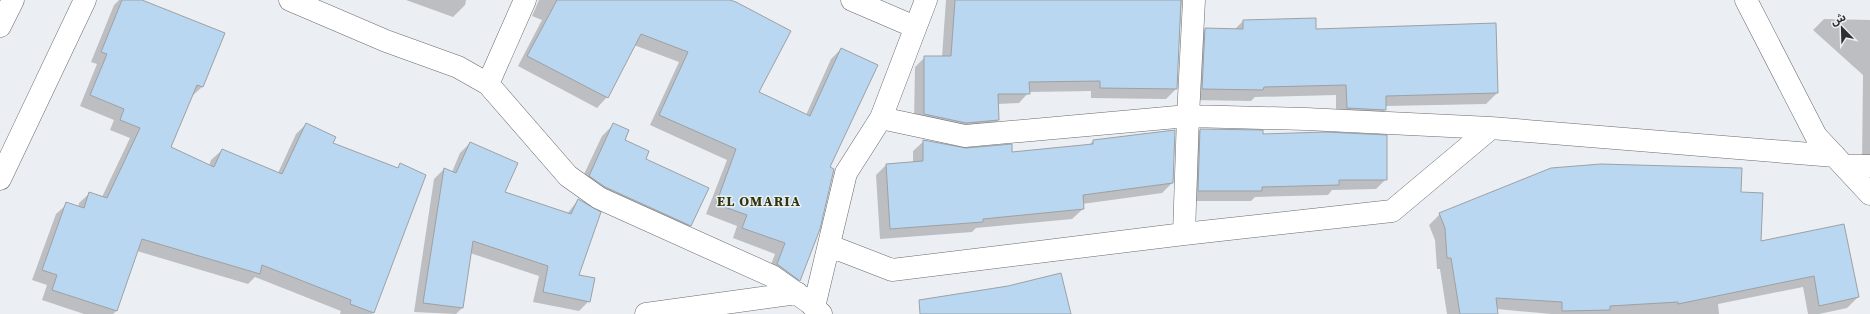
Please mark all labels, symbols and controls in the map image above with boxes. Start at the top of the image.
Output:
north arrow [1822,8,1862,48]
text: ش [1828,9,1848,29]
district label: EL OMARIA [717,191,801,211]

